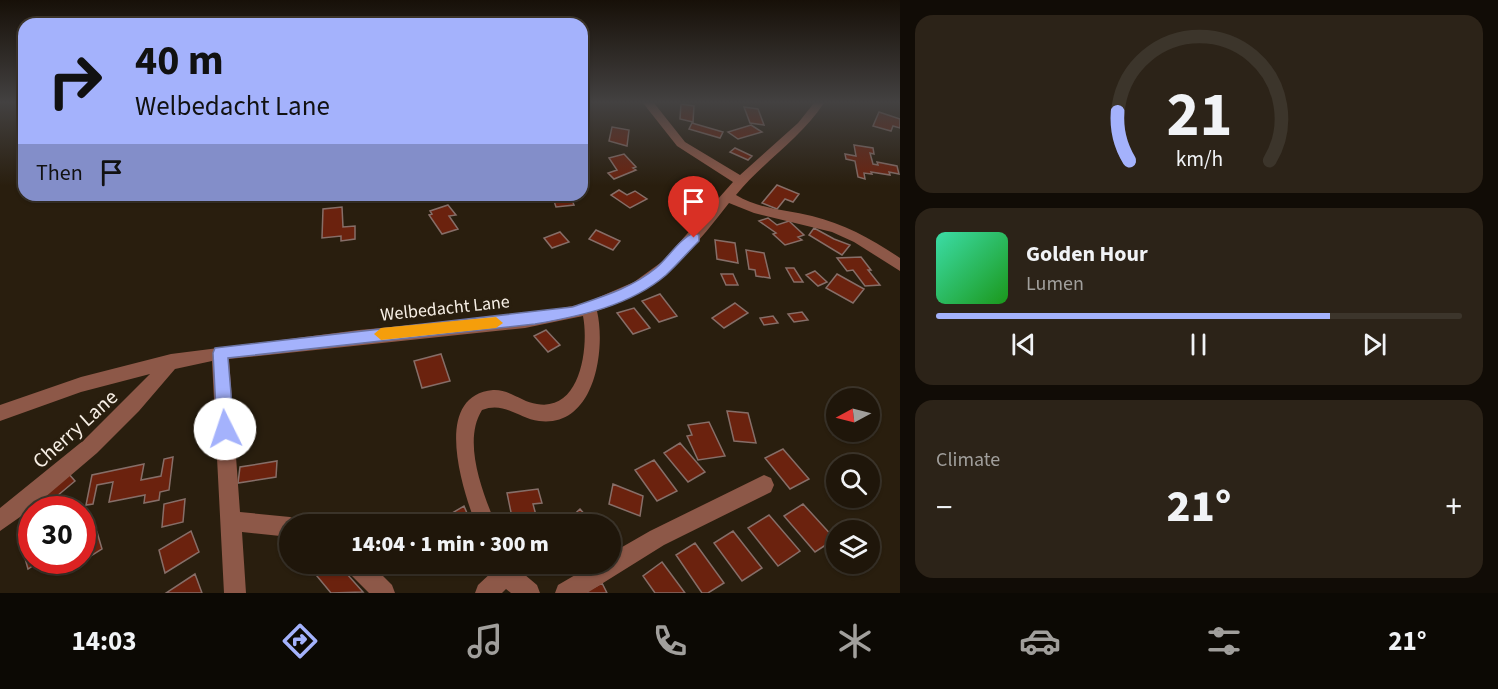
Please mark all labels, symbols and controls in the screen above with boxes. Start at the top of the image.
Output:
text: 40 m [135,31,224,91]
icon: right [36,42,114,120]
text: 21 [1166,71,1232,160]
text: Welbedacht Lane [135,87,330,126]
text: km/h [1175,144,1223,175]
icon: arrive [95,156,128,189]
text: Then [36,157,83,189]
pin [668,176,719,238]
icon: arrive [677,185,710,218]
text: Golden Hour [1026,238,1148,270]
text: Lumen [1026,270,1084,298]
street label: Welbedacht Lane [379,289,511,328]
icon: previous [1007,328,1040,361]
icon: pause [1182,328,1215,361]
icon: next [1358,328,1391,361]
street label: Cherry Lane [26,383,124,475]
north arrow [826,388,880,442]
map controls [826,388,880,574]
position arrow [193,397,257,461]
text: Climate [936,446,1000,474]
button: search [826,454,880,508]
text: 21° [1167,475,1231,539]
text: − [936,484,952,531]
text: + [1446,484,1462,531]
speed limit sign: 30 [18,496,96,574]
button: layers [826,520,880,574]
text: 14:04 · 1 min · 300 m [351,528,549,560]
icon: directions [279,620,321,662]
icon: music [464,620,506,662]
icon: phone [649,620,691,662]
icon: climate [834,620,876,662]
icon: car [1019,620,1061,662]
icon: filters [1203,620,1245,662]
text: 14:03 [71,622,137,661]
text: 21° [1388,622,1427,661]

